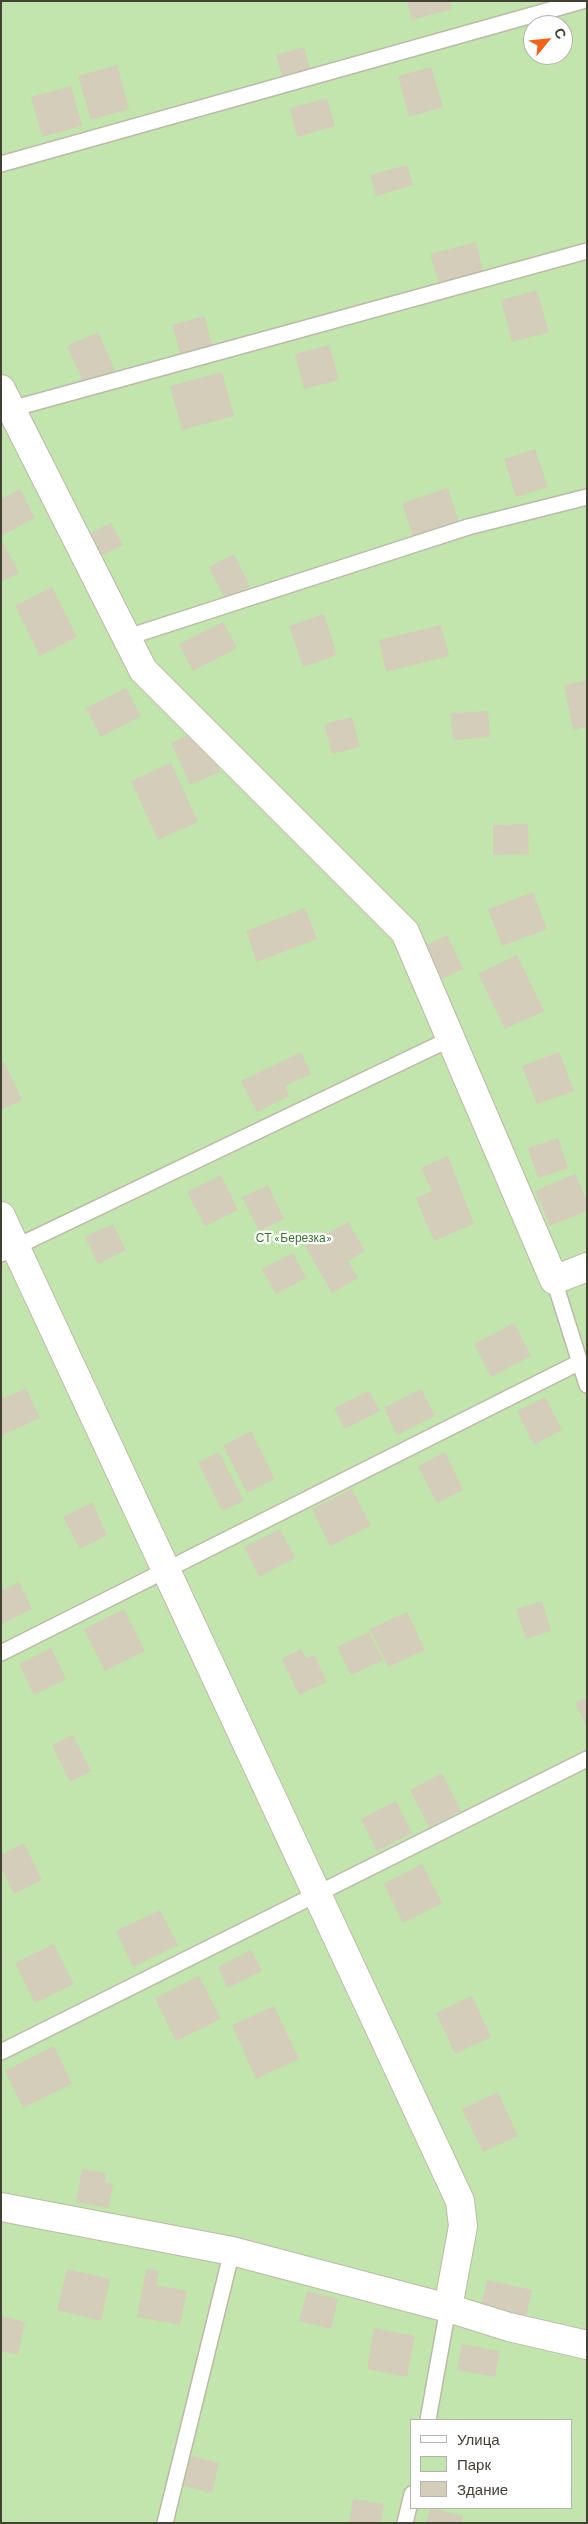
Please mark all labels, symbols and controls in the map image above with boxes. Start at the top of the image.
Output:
north arrow [523,15,573,65]
text: С [551,25,571,42]
park label: СТ «Березка» [256,1231,332,1245]
legend [410,2419,573,2509]
text: Улица [457,2430,500,2448]
text: Парк [457,2455,491,2473]
text: Здание [457,2480,508,2498]

